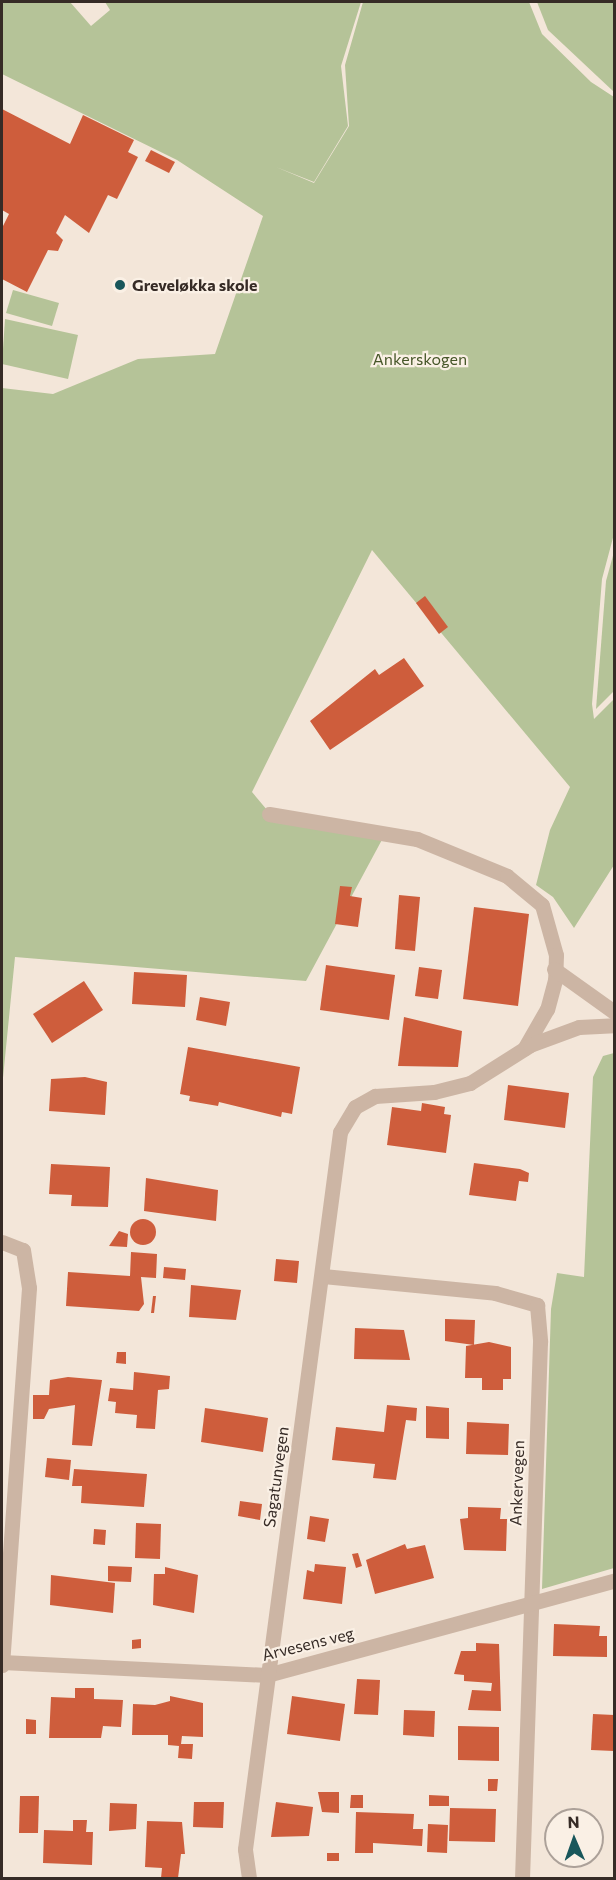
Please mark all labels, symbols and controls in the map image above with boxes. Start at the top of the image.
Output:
place label: Greveløkka skole [132,275,257,295]
marker: Greveløkka skole [113,278,127,292]
park label: Ankerskogen [373,349,467,369]
street label: Sagatunvegen [259,1425,293,1529]
street label: Ankervegen [506,1440,528,1526]
street label: Arvesens veg [260,1623,356,1665]
north arrow [544,1808,604,1868]
text: N [567,1812,580,1831]

